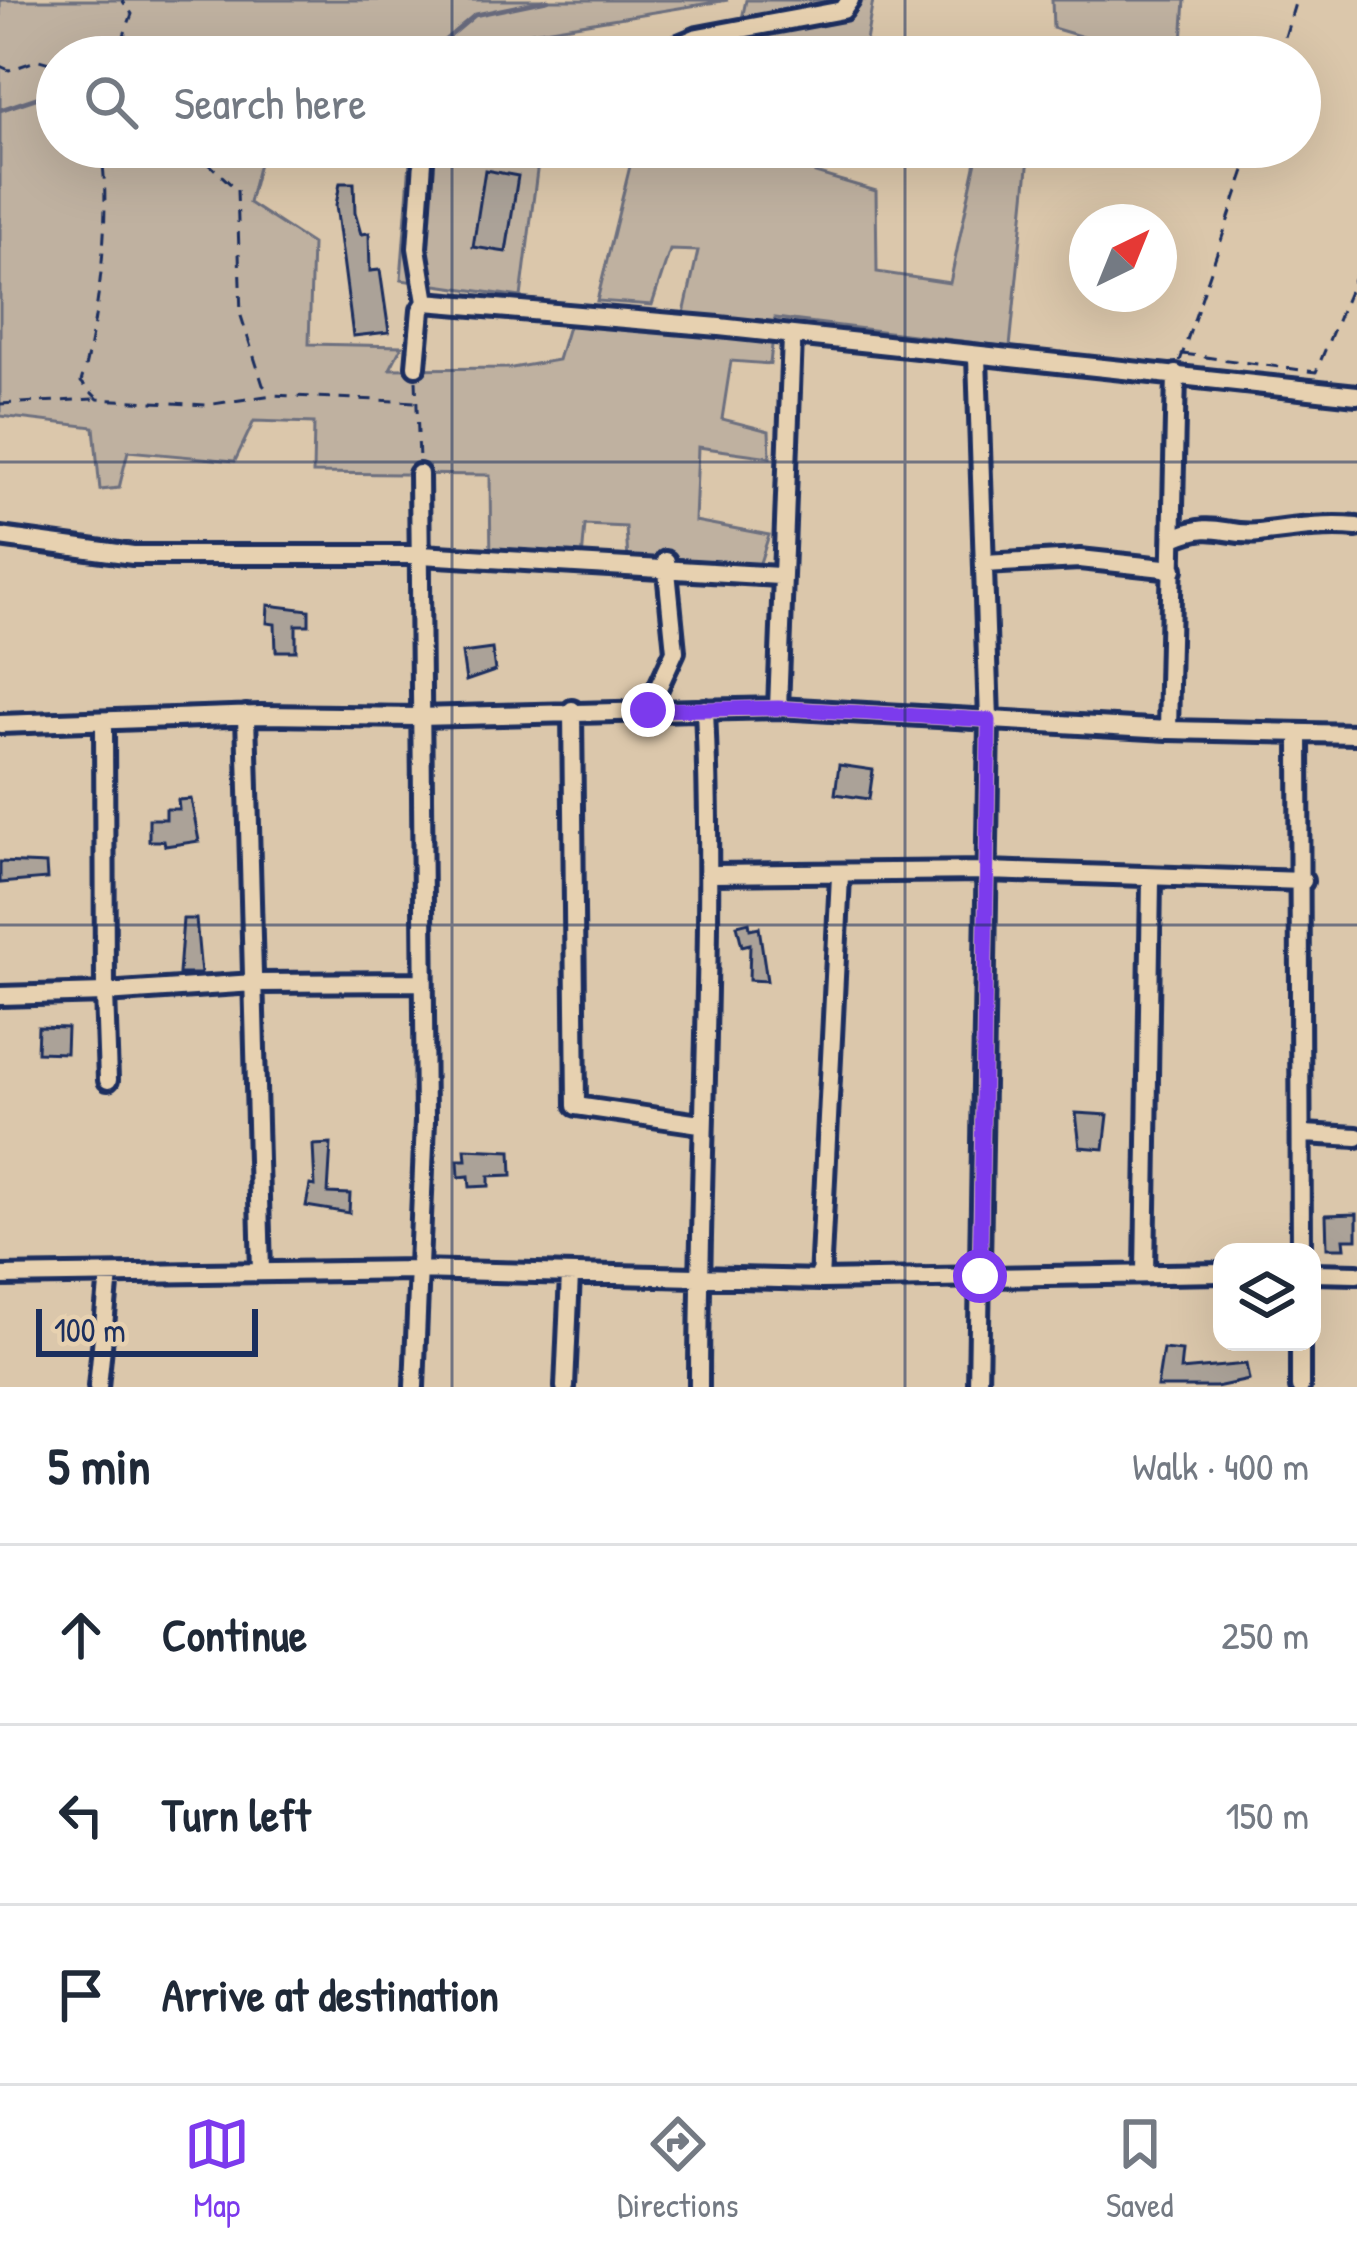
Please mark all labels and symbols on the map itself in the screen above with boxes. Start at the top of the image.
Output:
north arrow [1069,204,1177,312]
route end [621,683,675,737]
route start [953,1249,1007,1303]
scale bar [36,1303,258,1356]

